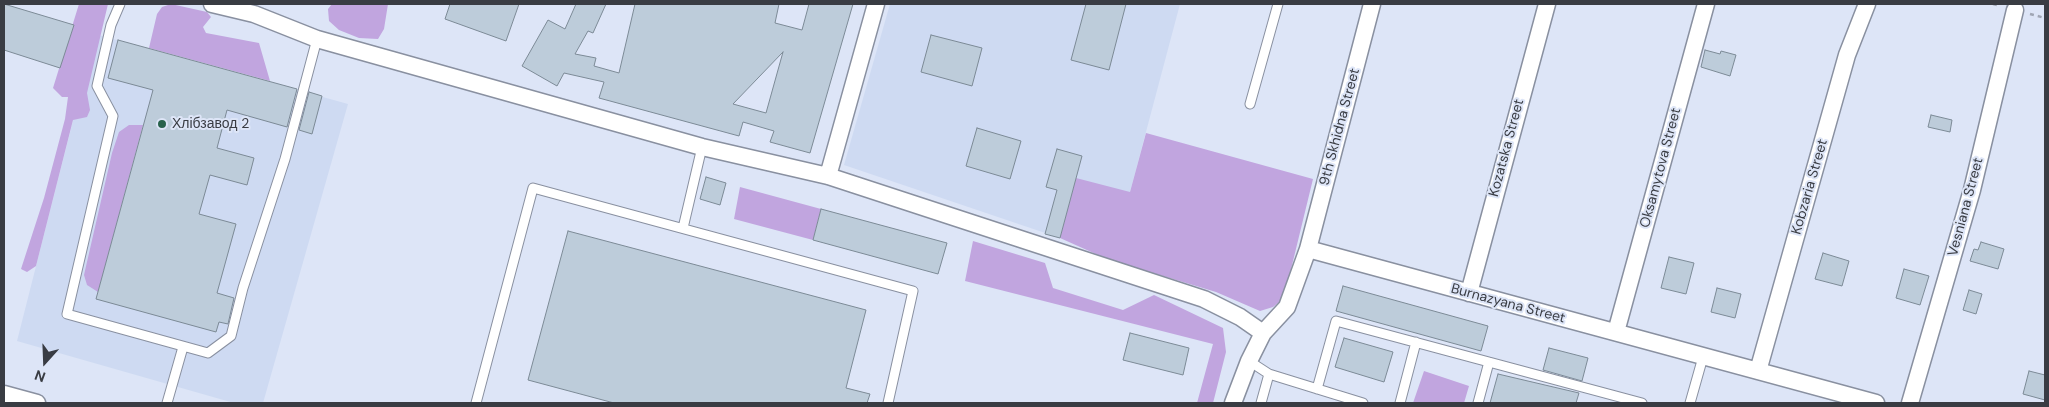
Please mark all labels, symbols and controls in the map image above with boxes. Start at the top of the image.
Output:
street label: 9th Skhidna Street [1316,67,1364,187]
street label: Kozatska Street [1486,97,1528,199]
street label: Oksamytova Street [1637,106,1685,230]
place label: Хлібзавод 2 [172,116,249,132]
marker: Хлібзавод 2 [156,118,168,130]
street label: Kobzaria Street [1788,137,1832,237]
street label: Vesniana Street [1945,156,1987,258]
street label: Burnazyana Street [1449,281,1567,327]
north arrow [20,337,70,387]
text: N [32,366,48,386]

